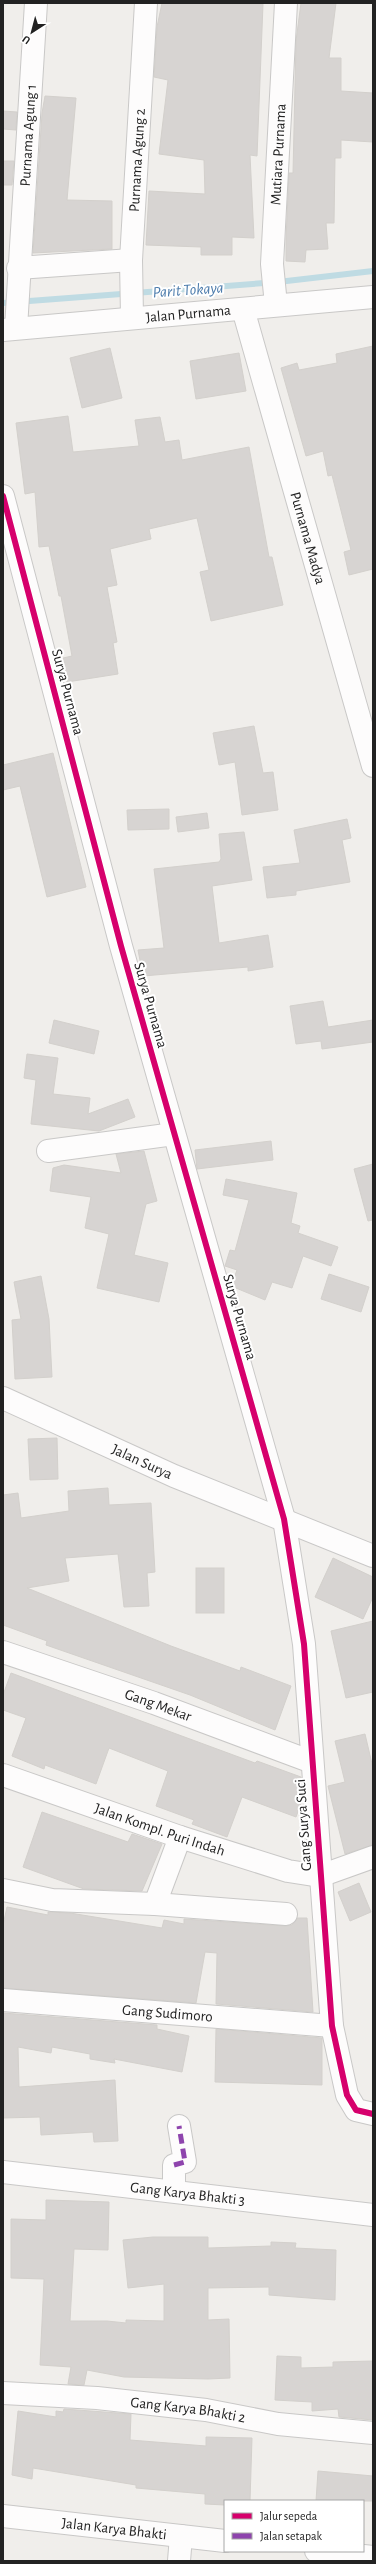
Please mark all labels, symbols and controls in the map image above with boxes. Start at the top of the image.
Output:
north arrow [12,12,52,52]
text: U [20,33,32,46]
street label: Purnama Agung 1 [18,84,39,187]
street label: Mutiara Purnama [268,103,289,206]
street label: Purnama Agung 2 [127,108,148,212]
water label: Parit Tokaya [152,280,224,300]
street label: Jalan Purnama [145,303,232,325]
street label: Purnama Madya [287,490,328,586]
street label: Surya Purnama [49,647,86,737]
street label: Surya Purnama [131,961,170,1050]
street label: Surya Purnama [220,1273,259,1362]
street label: Jalan Surya [109,1442,175,1482]
street label: Gang Mekar [123,1687,194,1724]
street label: Gang Surya Suci [293,1778,314,1872]
street label: Jalan Kompl. Puri Indah [93,1801,227,1859]
street label: Gang Sudimoro [122,2002,213,2025]
street label: Gang Karya Bhakti 3 [130,2180,246,2208]
street label: Gang Karya Bhakti 2 [130,2395,247,2426]
legend [224,2500,364,2552]
text: Jalur sepeda [260,2510,318,2522]
street label: Jalan Karya Bhakti [61,2516,168,2542]
text: Jalan setapak [260,2530,323,2542]

